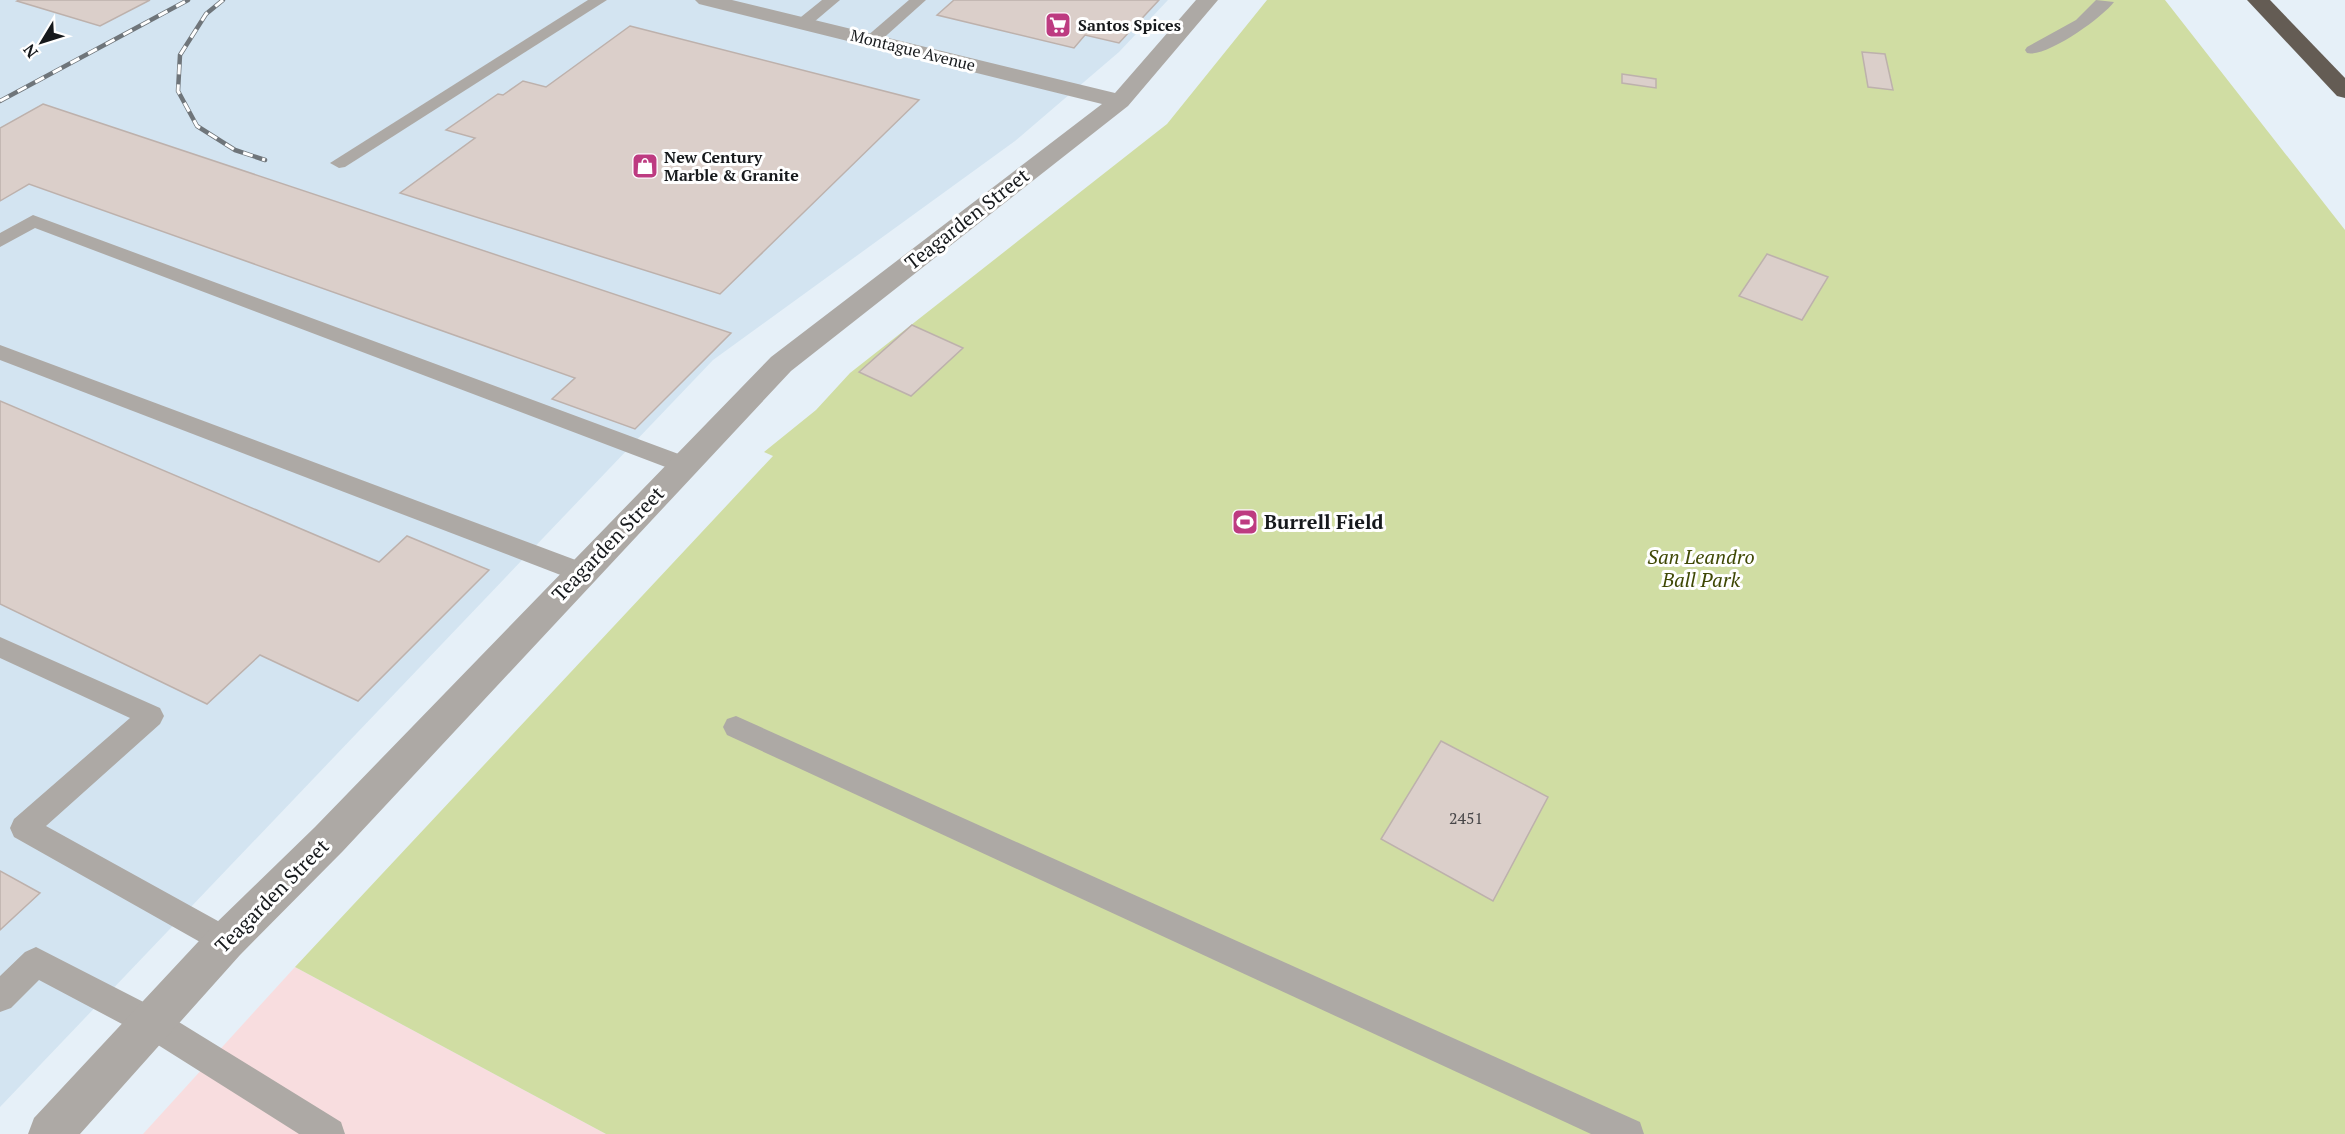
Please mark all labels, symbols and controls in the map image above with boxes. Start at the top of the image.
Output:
supermarket icon: Santos Spices [1043,10,1073,40]
north arrow [12,12,72,72]
place label: Santos Spices [1078,14,1181,36]
street label: Montague Avenue [848,24,978,76]
text: N [18,40,43,63]
place label: New Century Marble & Granite [664,146,799,186]
shop icon: New Century Marble & Granite [630,151,660,181]
street label: Teagarden Street [899,161,1035,276]
street label: Teagarden Street [546,480,670,607]
sports icon: Burrell Field [1230,507,1260,537]
place label: Burrell Field [1264,508,1384,535]
park label: San Leandro Ball Park [1647,543,1755,593]
house number: 2451 [1449,807,1483,829]
street label: Teagarden Street [209,832,335,959]

